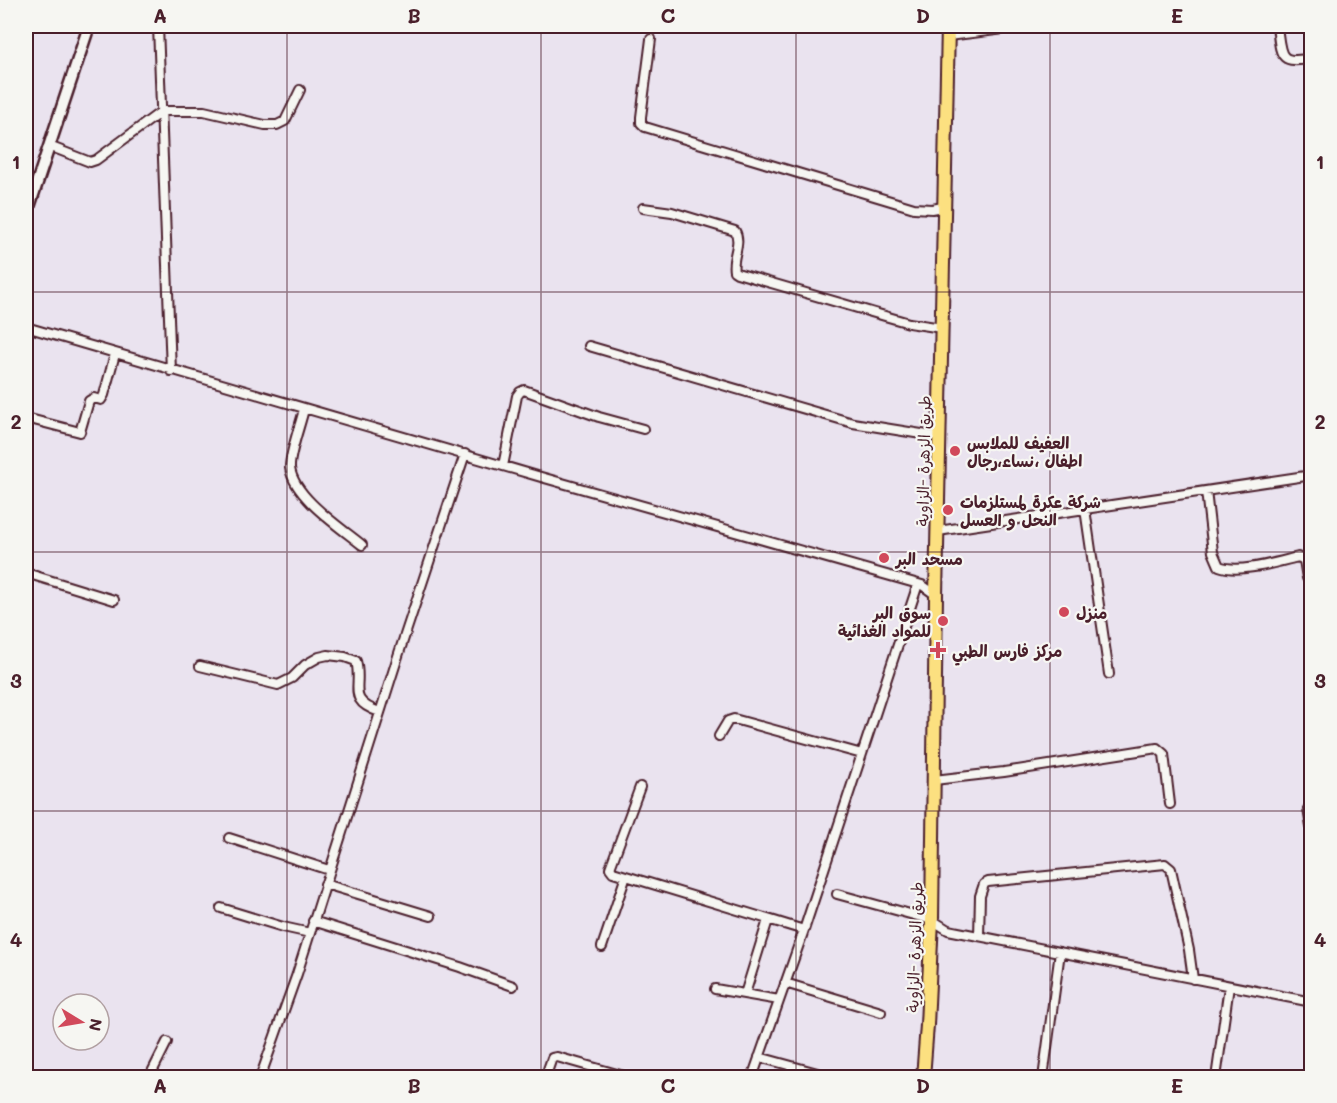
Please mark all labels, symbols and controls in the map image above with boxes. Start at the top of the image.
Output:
text: A [153,2,167,28]
text: B [407,2,421,28]
text: C [661,2,676,28]
text: D [916,2,930,28]
text: E [1171,2,1183,28]
text: 1 [12,148,20,174]
text: 1 [1316,148,1324,174]
street label: طريق الزهرة -الزاوية [911,395,935,527]
text: 2 [10,408,22,434]
text: 2 [1314,408,1326,434]
place label: العفيف للملابس اطفال ،نساء،رجال [967,432,1082,471]
marker: العفيف للملابس اطفال ،نساء،رجال [948,444,962,458]
place label: شركة عكرة لمستلزمات النحل و العسل [960,491,1101,531]
marker: شركة عكرة لمستلزمات النحل و العسل [941,503,955,517]
place label: مسحد البر [894,548,963,569]
marker: مسحد البر [877,551,891,565]
place label: سوق البر للمواد الغذائية [838,602,931,642]
place label: منزل [1076,602,1107,623]
marker: منزل [1057,605,1071,619]
marker: سوق البر للمواد الغذائية [936,614,950,628]
place label: مركز فارس الطبي [952,640,1062,666]
marker: مركز فارس الطبي [929,641,947,659]
text: 3 [10,667,22,693]
text: 3 [1314,667,1326,693]
street label: طريق الزهرة -الزاوية [901,881,927,1013]
text: 4 [10,926,23,952]
text: 4 [1314,926,1327,952]
north arrow [51,992,111,1052]
text: N [85,1017,108,1033]
text: A [153,1072,167,1098]
text: B [407,1072,421,1098]
text: C [661,1072,676,1098]
text: D [916,1072,930,1098]
text: E [1171,1072,1183,1098]

